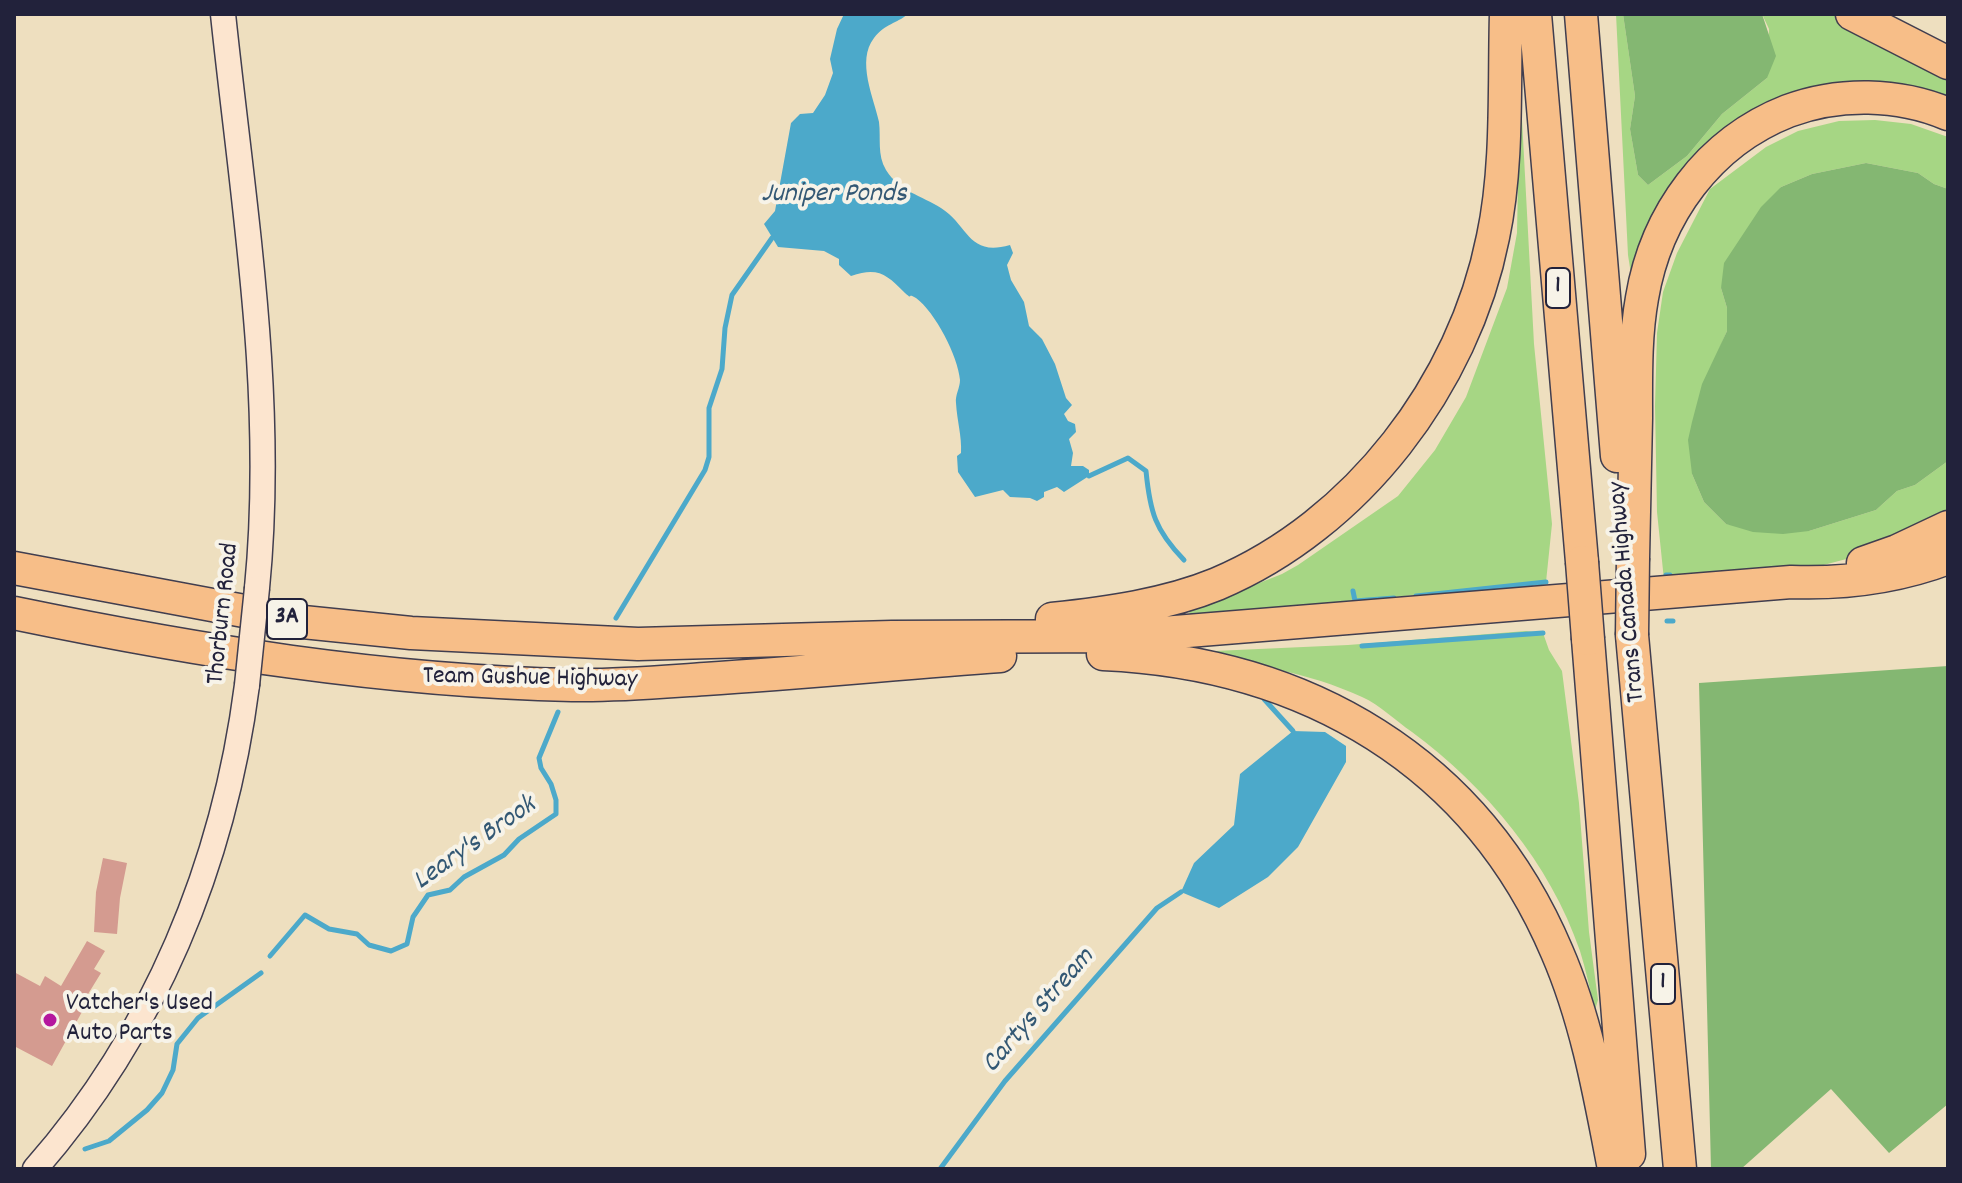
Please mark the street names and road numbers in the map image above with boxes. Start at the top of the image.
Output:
road number: 1 [1546,268,1570,308]
street label: Trans Canada Highway [1604,480,1654,704]
street label: Thorburn Road [202,542,248,686]
road number: 3A [267,599,307,639]
street label: Team Gushue Highway [423,663,637,697]
road number: 1 [1651,964,1675,1004]

